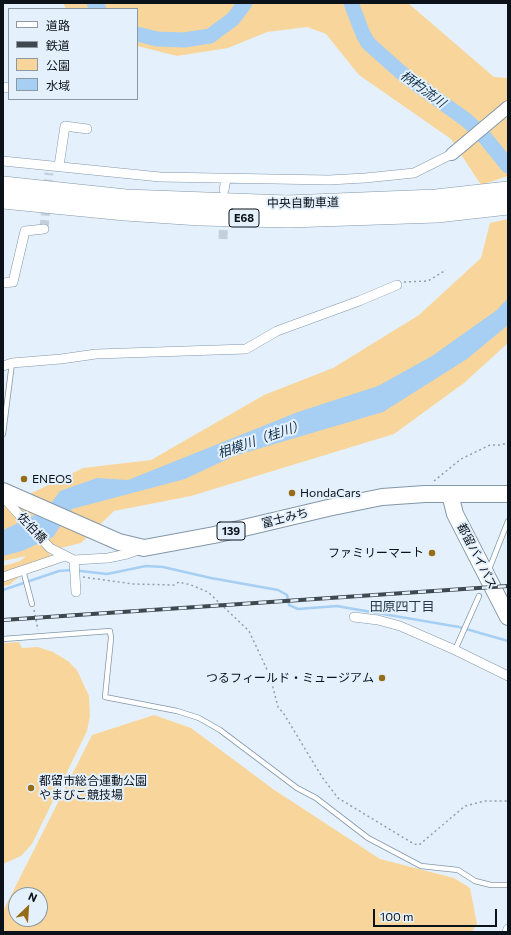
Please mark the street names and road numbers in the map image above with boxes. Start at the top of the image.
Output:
street label: 中央自動車道 [267,195,339,211]
road number: E68 [229,209,259,227]
street label: 富士みち [260,505,310,531]
street label: 佐伯橋 [14,510,50,546]
street label: 都留バイパス [454,521,500,591]
road number: 139 [217,522,245,540]

